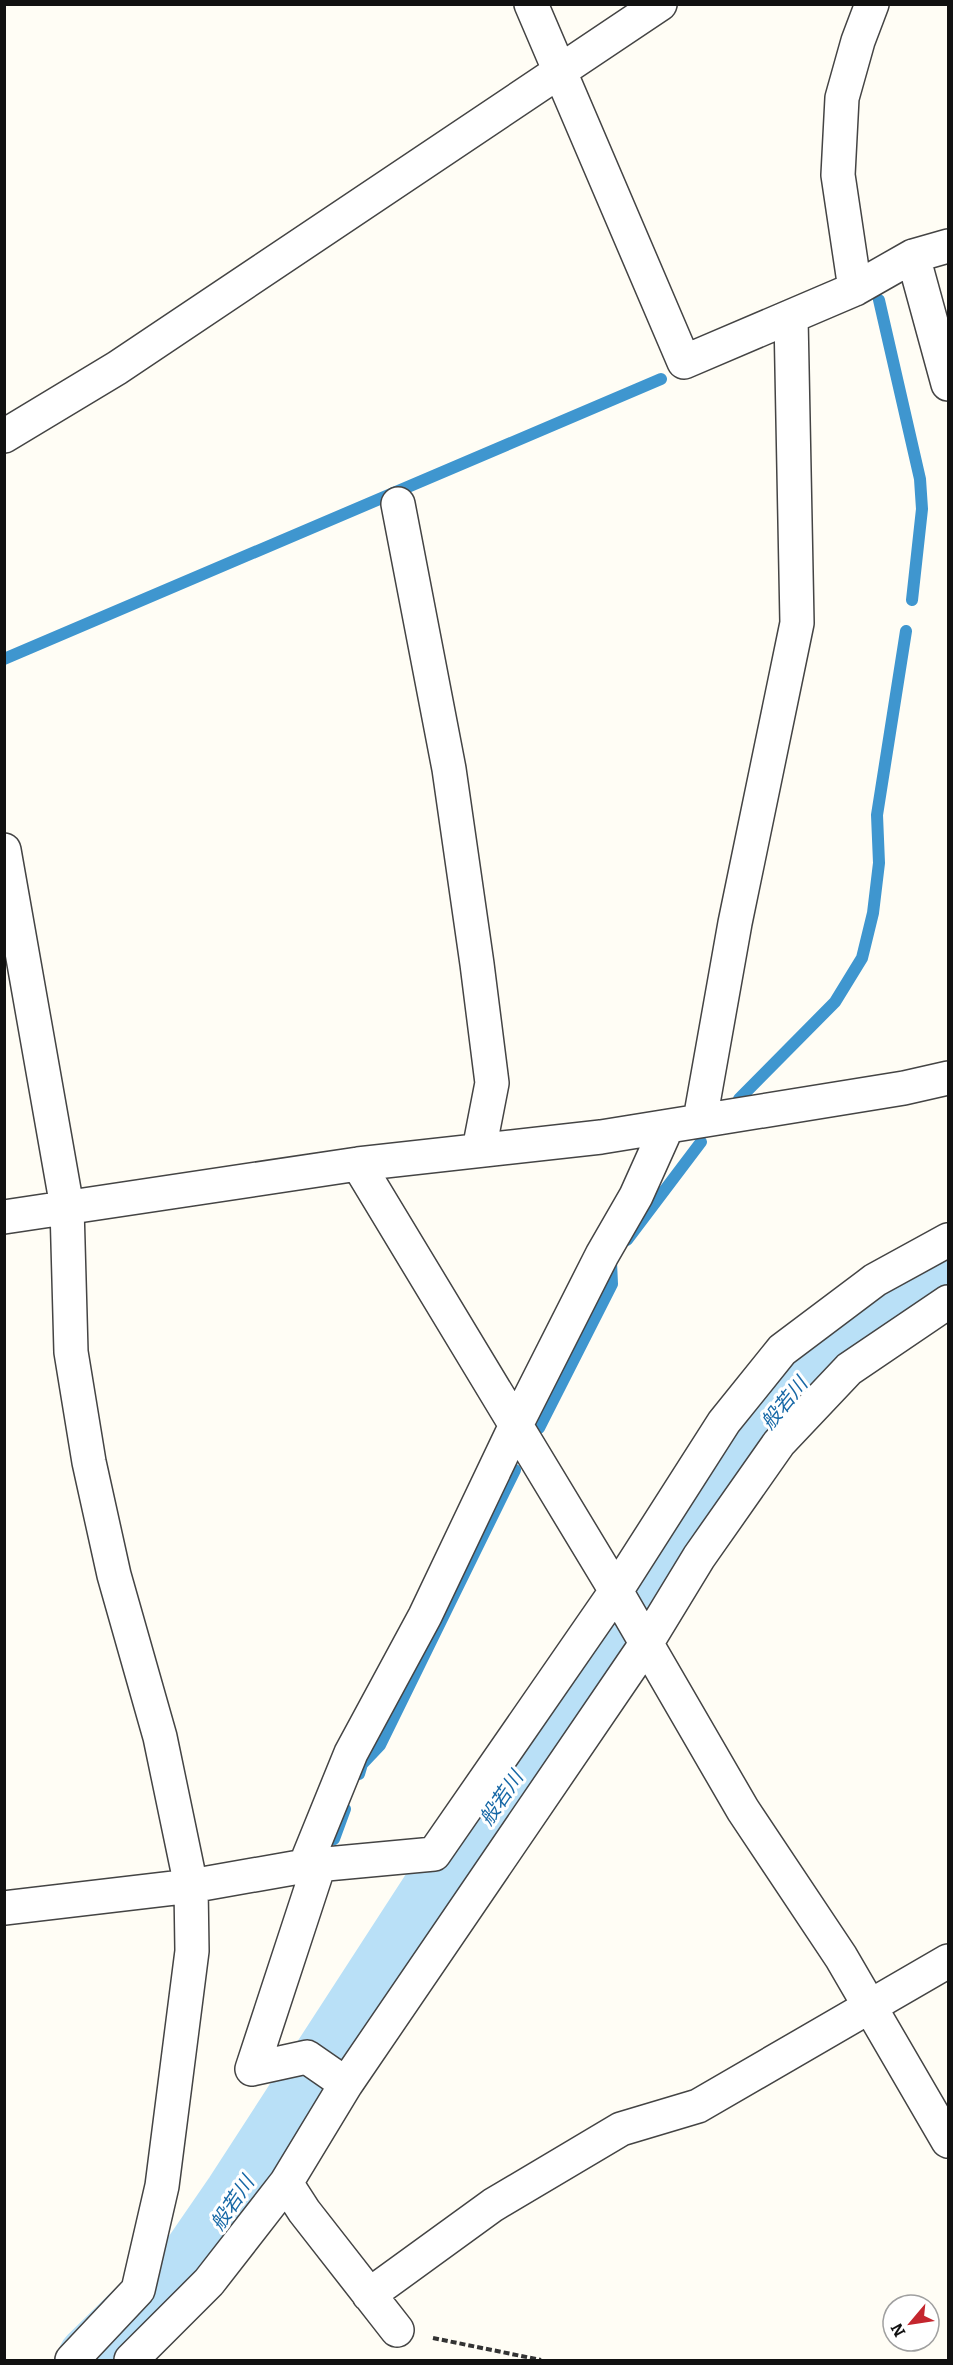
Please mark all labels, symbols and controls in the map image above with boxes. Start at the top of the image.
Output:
water label: 般若川 [756,1371,813,1434]
water label: 般若川 [474,1765,529,1830]
water label: 般若川 [205,2170,260,2235]
north arrow [881,2293,941,2353]
text: N [887,2320,910,2340]

